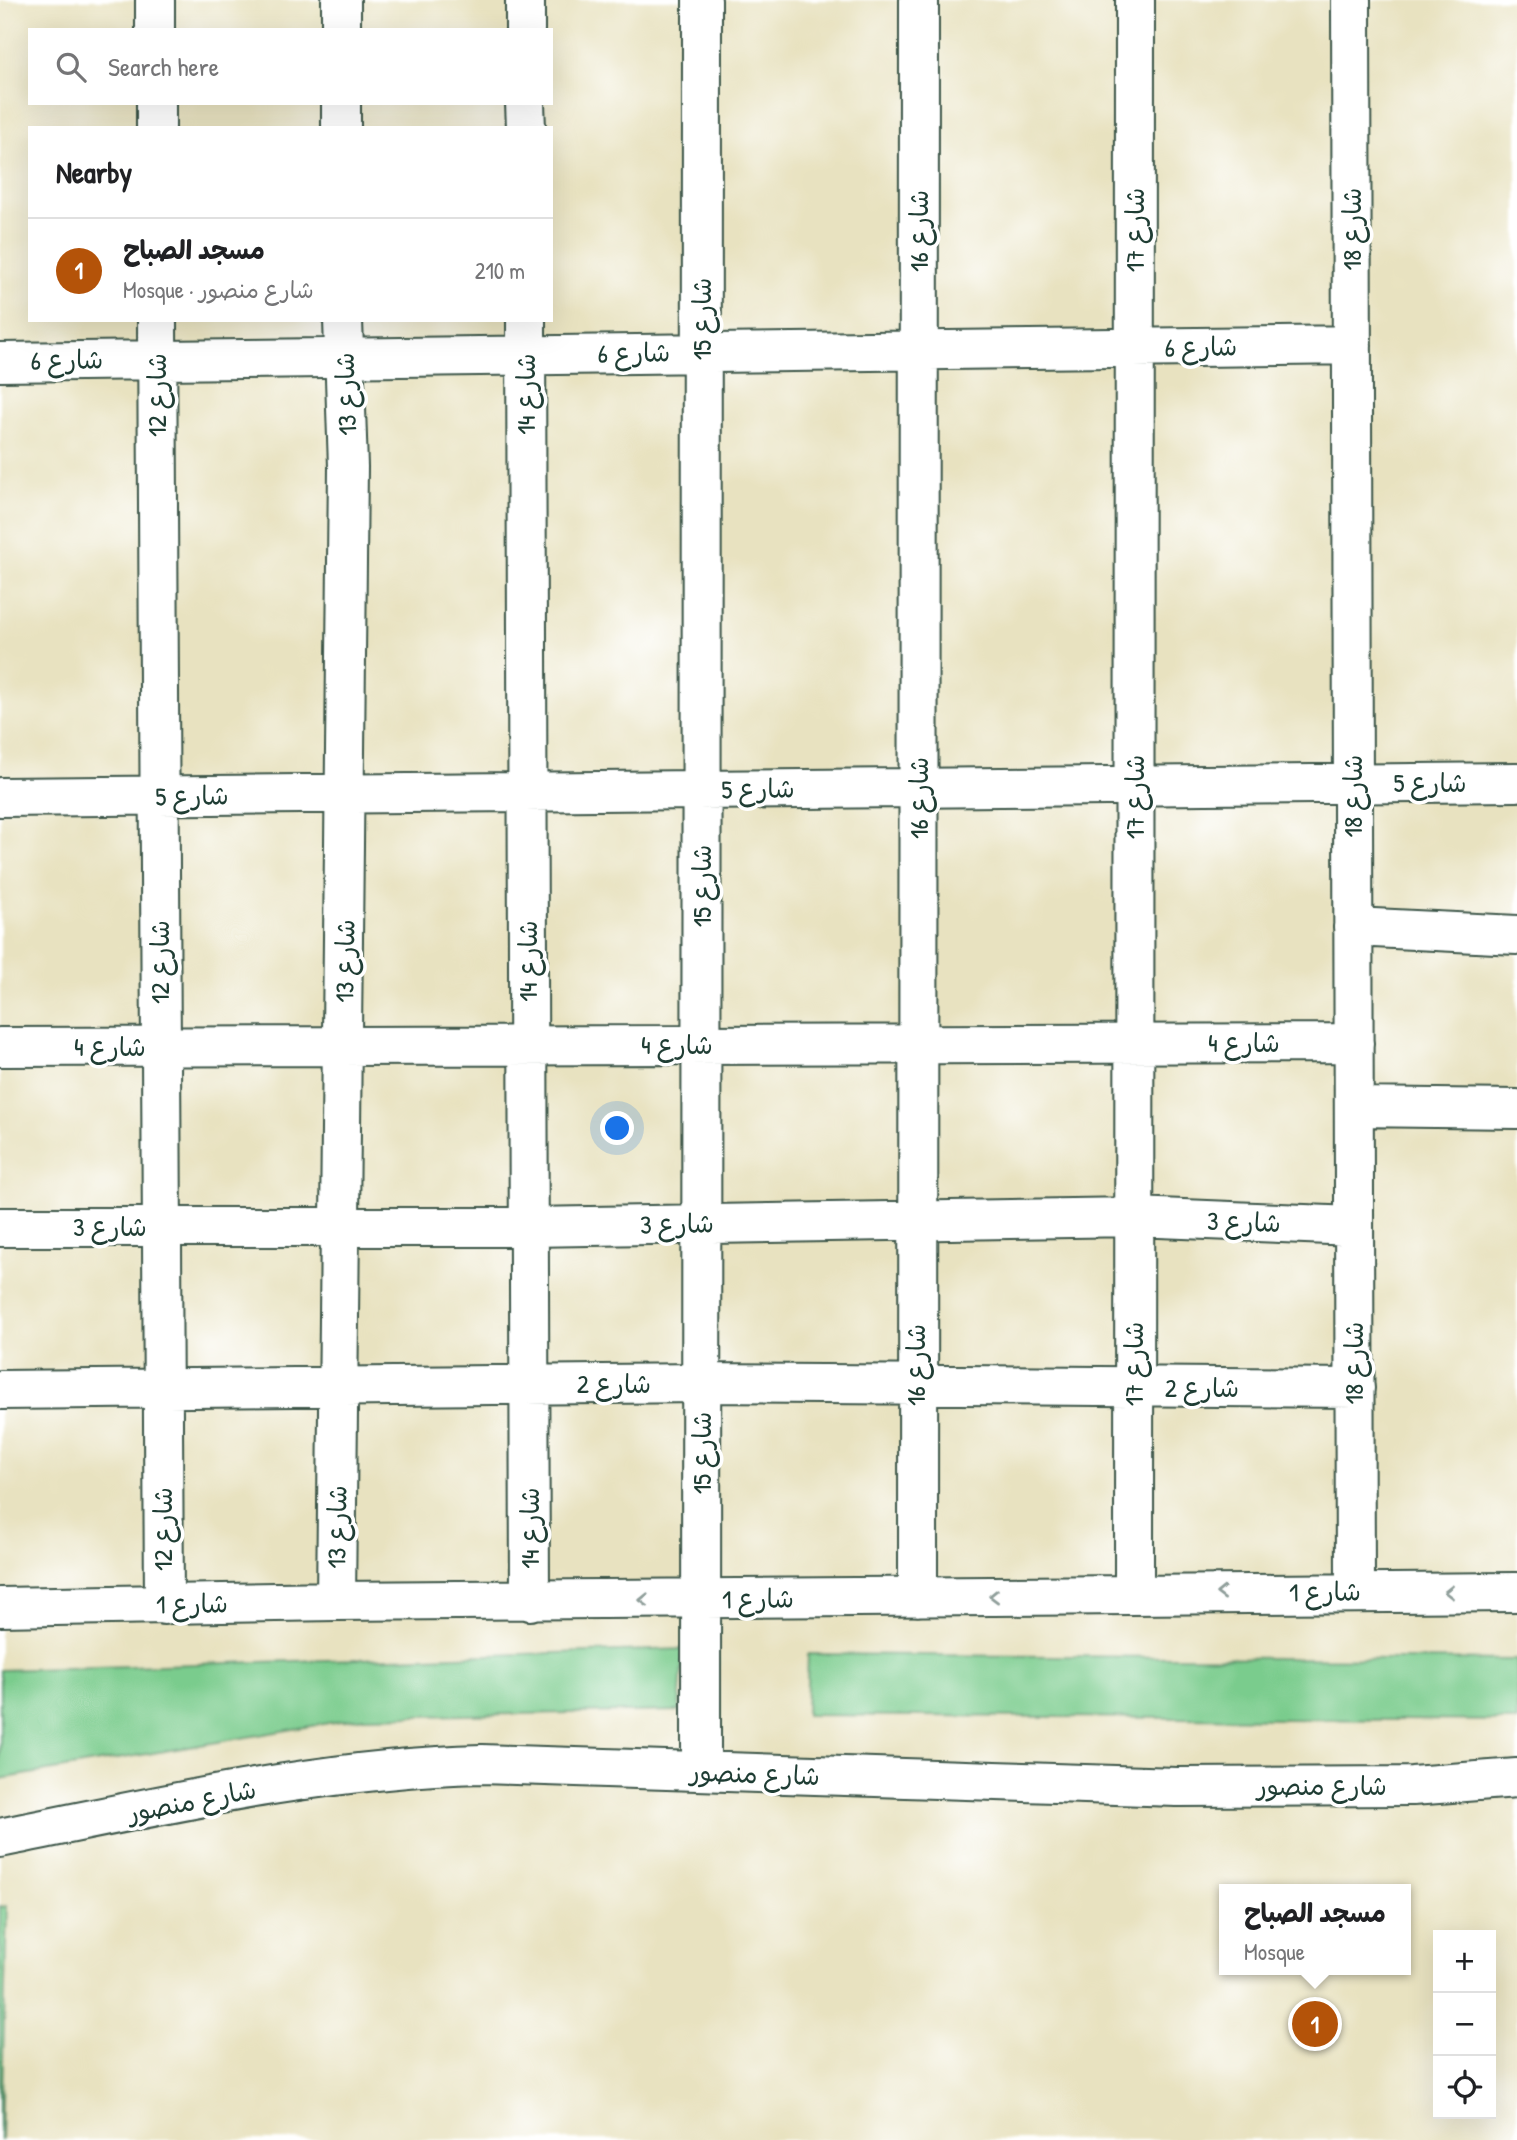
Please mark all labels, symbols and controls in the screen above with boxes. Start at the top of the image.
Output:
search box [28,28,553,105]
icon: search [52,48,90,86]
text: Search here [108,49,219,84]
text: Nearby [56,152,132,192]
street label: شارع 17 [1117,188,1153,272]
street label: شارع 18 [1334,188,1370,270]
street label: شارع 16 [901,190,937,272]
text: مسجد الصباح [123,232,265,267]
text: 1 [75,255,83,286]
text: 210 m [475,255,525,286]
text: Mosque · شارع منصور [123,274,314,305]
street label: شارع 15 [684,278,720,360]
street label: شارع 6 [1164,328,1238,366]
street label: شارع 6 [597,334,671,372]
street label: شارع 6 [30,341,104,379]
street label: شارع 13 [327,352,365,436]
street label: شارع 12 [139,353,175,437]
street label: شارع 14 [508,353,544,435]
street label: شارع 17 [1117,755,1153,839]
street label: شارع 18 [1335,755,1371,837]
street label: شارع 16 [901,757,937,839]
street label: شارع 5 [1393,765,1467,801]
street label: شارع 5 [721,770,795,808]
street label: شارع 5 [155,777,229,815]
street label: شارع 15 [684,845,720,927]
street label: شارع 13 [326,919,364,1003]
street label: شارع 12 [142,920,178,1004]
street label: شارع 14 [510,920,546,1002]
street label: شارع 4 [1208,1025,1280,1061]
street label: شارع 4 [641,1027,713,1063]
street label: شارع 4 [74,1029,146,1065]
your location [600,1111,634,1145]
street label: شارع 3 [1206,1203,1282,1241]
street label: شارع 3 [640,1205,714,1243]
street label: شارع 3 [73,1209,147,1245]
street label: شارع 17 [1116,1322,1152,1406]
street label: شارع 18 [1336,1322,1372,1404]
street label: شارع 16 [898,1324,934,1406]
street label: شارع 2 [577,1366,651,1402]
street label: شارع 2 [1165,1370,1239,1406]
street label: شارع 15 [684,1412,720,1494]
street label: شارع 13 [318,1485,356,1569]
street label: شارع 12 [145,1487,181,1571]
street label: شارع 14 [512,1487,548,1569]
street label: شارع 1 [1289,1573,1361,1611]
street label: شارع 1 [722,1580,794,1618]
one-way arrow [1443,1584,1454,1600]
street label: شارع 1 [156,1585,228,1623]
one-way arrow [1216,1586,1227,1601]
one-way arrow [988,1588,999,1604]
one-way arrow [638,1592,649,1608]
street label: شارع منصور [687,1754,821,1794]
street label: شارع منصور [1255,1768,1387,1804]
street label: شارع منصور [123,1771,259,1831]
popup [1219,1884,1411,1975]
text: مسجد الصباح [1244,1895,1386,1930]
map controls [1433,1930,1496,2119]
button: + [1433,1930,1496,1993]
text: Mosque [1244,1936,1305,1967]
button: − [1433,1993,1496,2056]
pin: 1 [1292,1998,1338,2050]
button: locate [1433,2056,1496,2119]

